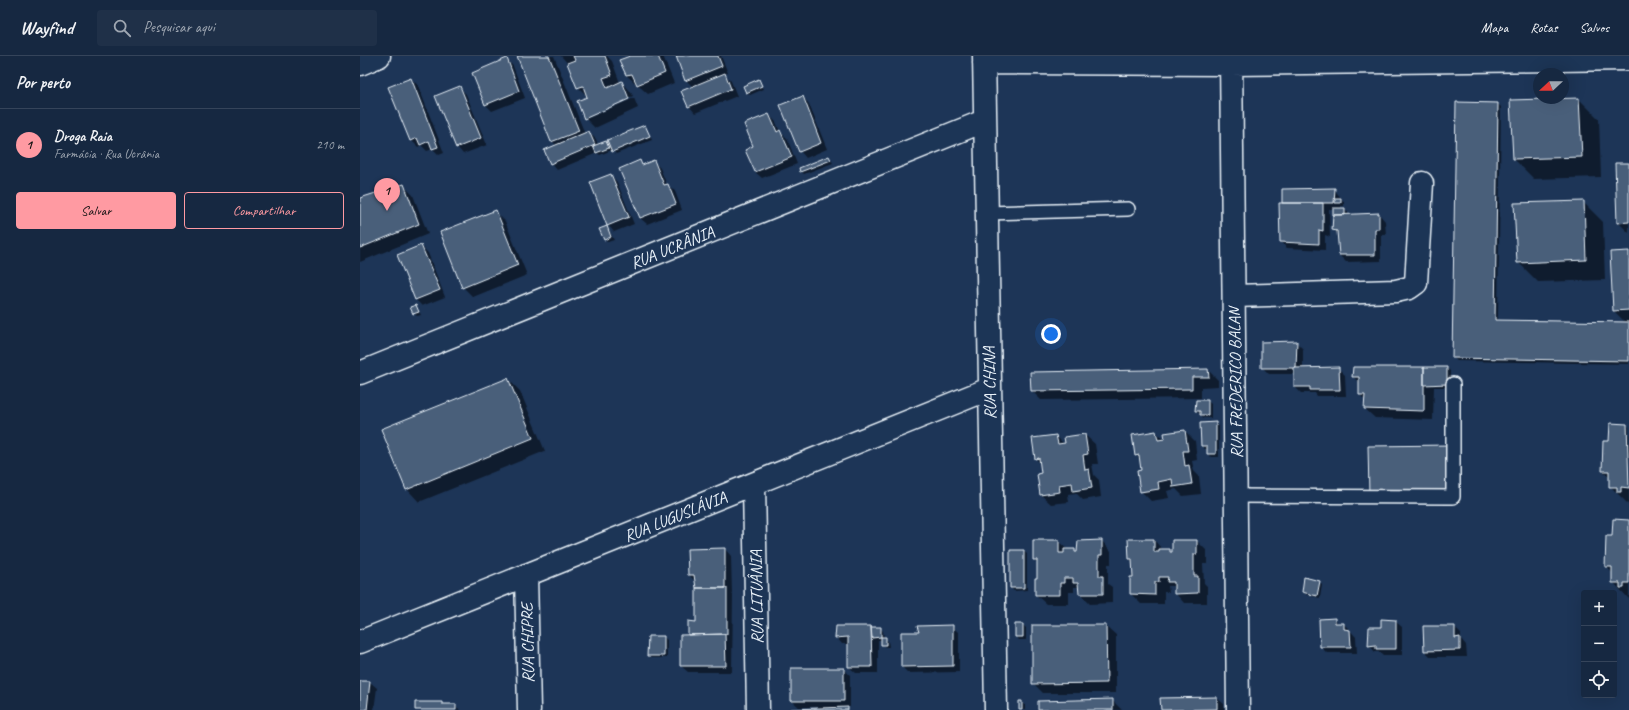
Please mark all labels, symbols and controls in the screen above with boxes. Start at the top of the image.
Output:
search box [97,10,377,46]
text: Wayfind [20,16,73,40]
icon: search [111,17,133,39]
text: Pesquisar aqui [143,18,215,37]
text: Mapa [1481,19,1508,36]
text: Rotas [1530,19,1558,36]
text: Salvos [1580,19,1609,36]
north arrow [1533,68,1569,104]
text: Por perto [16,72,70,93]
text: Droga Raia [54,127,112,146]
text: 1 [26,137,32,153]
text: 210 m [316,137,344,153]
text: Farmácia · Rua Ucrânia [54,146,159,162]
pin: 1 [374,178,400,211]
button: Salvar [16,192,176,229]
button: Compartilhar [184,192,344,229]
street label: RUA UCRÂNIA [627,221,718,274]
street label: RUA FREDERICO BALAN [1224,305,1247,459]
your location [1041,324,1061,344]
street label: RUA CHINA [978,345,1001,420]
street label: RUA LUGUSLÁVIA [620,485,730,547]
street label: RUA LITUÂNIA [745,549,768,644]
map controls [1581,590,1617,698]
button: + [1581,590,1617,626]
street label: RUA CHIPRE [516,601,539,683]
button: − [1581,626,1617,662]
button: locate [1581,662,1617,698]

